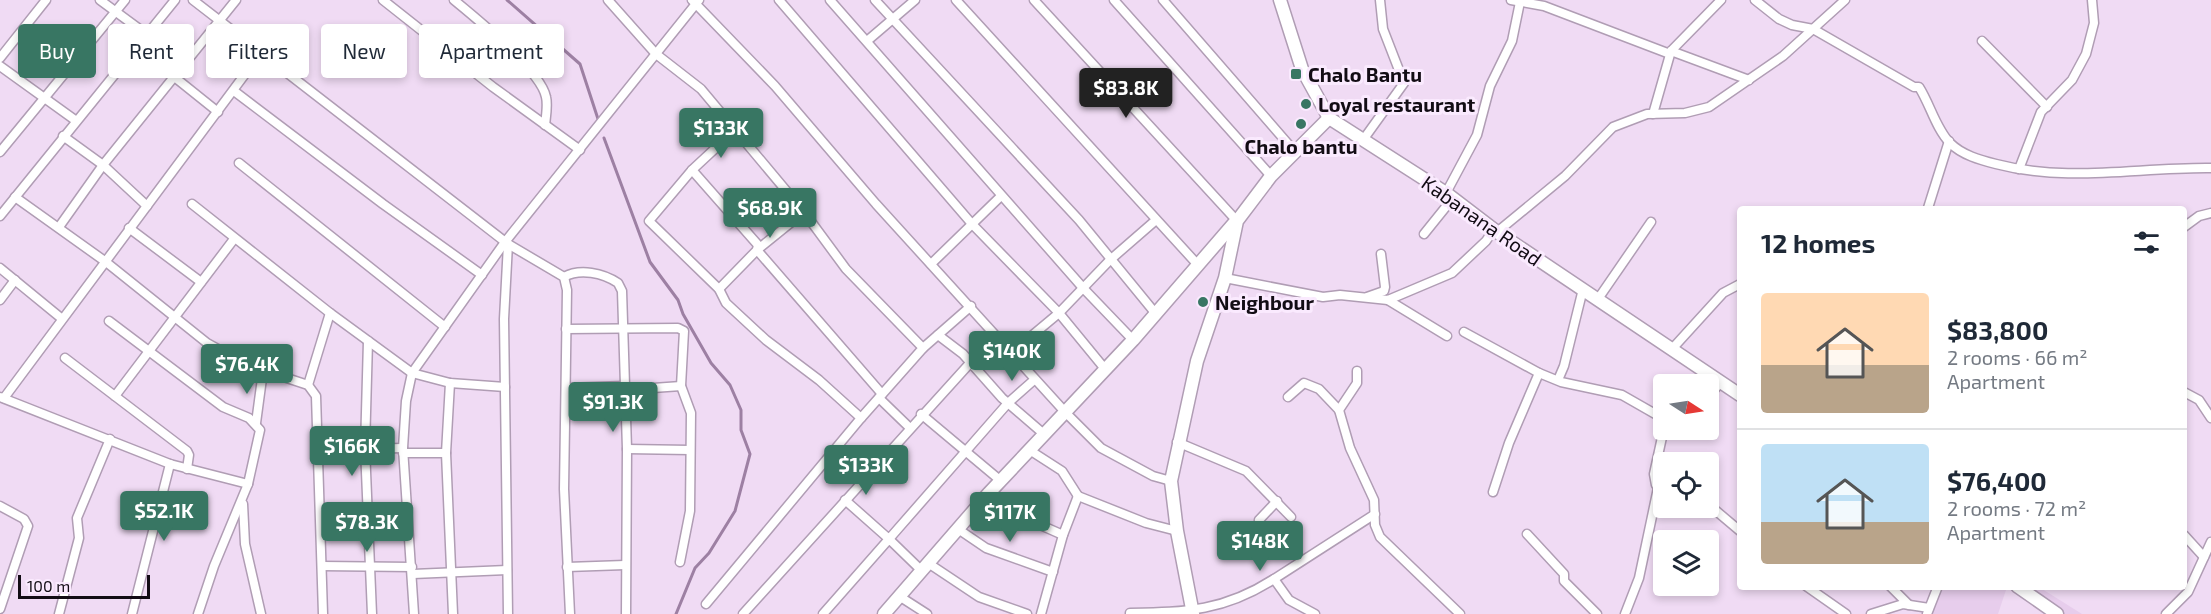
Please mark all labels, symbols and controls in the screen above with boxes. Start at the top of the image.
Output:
chip: Buy [18,24,96,78]
chip: Rent [108,24,194,78]
chip: Filters [206,24,309,78]
chip: New [321,24,407,78]
chip: Apartment [419,24,564,78]
place label: Chalo Bantu [1308,62,1422,86]
marker: Chalo Bantu [1289,67,1303,81]
pin: $83.8K [1077,68,1175,119]
text: $83.8K [1093,75,1159,99]
place label: Loyal restaurant [1318,92,1475,117]
marker: Loyal restaurant [1299,97,1313,111]
pin: $133K [679,108,763,159]
text: $133K [693,115,749,139]
marker: Chalo bantu [1294,117,1308,131]
place label: Chalo bantu [1244,134,1358,158]
street label: Kabanana Road [1417,170,1547,270]
pin: $68.9K [721,188,819,239]
text: $68.9K [737,195,803,219]
icon: filters [2130,226,2163,259]
text: 12 homes [1761,227,1875,258]
place label: Neighbour [1215,290,1314,314]
marker: Neighbour [1196,295,1210,309]
text: $83,800 [1947,314,2048,345]
icon: home [1809,317,1881,389]
pin: $140K [970,331,1054,382]
text: $140K [983,338,1041,362]
pin: $76.4K [198,344,296,395]
text: 2 rooms · 66 m² [1947,345,2088,369]
text: $76.4K [215,351,279,375]
text: Apartment [1947,369,2045,393]
north arrow [1653,374,1719,440]
map controls [1653,374,1719,596]
pin: $91.3K [564,382,662,433]
text: $91.3K [583,389,643,413]
pin: $166K [310,426,394,477]
text: $166K [324,433,380,457]
pin: $133K [824,445,908,496]
text: $133K [838,452,894,476]
button: locate [1653,452,1719,518]
text: $76,400 [1947,465,2047,496]
icon: home [1809,468,1881,540]
pin: $52.1K [115,491,213,542]
pin: $117K [968,492,1052,543]
text: 2 rooms · 72 m² [1947,496,2086,520]
text: $52.1K [134,498,194,522]
text: $117K [984,499,1036,523]
pin: $78.3K [318,502,416,553]
text: $78.3K [335,509,399,533]
text: Apartment [1947,520,2045,544]
pin: $148K [1218,521,1302,572]
text: $148K [1231,528,1289,552]
button: layers [1653,530,1719,596]
scale bar [18,572,150,600]
text: 100 m [27,576,70,595]

